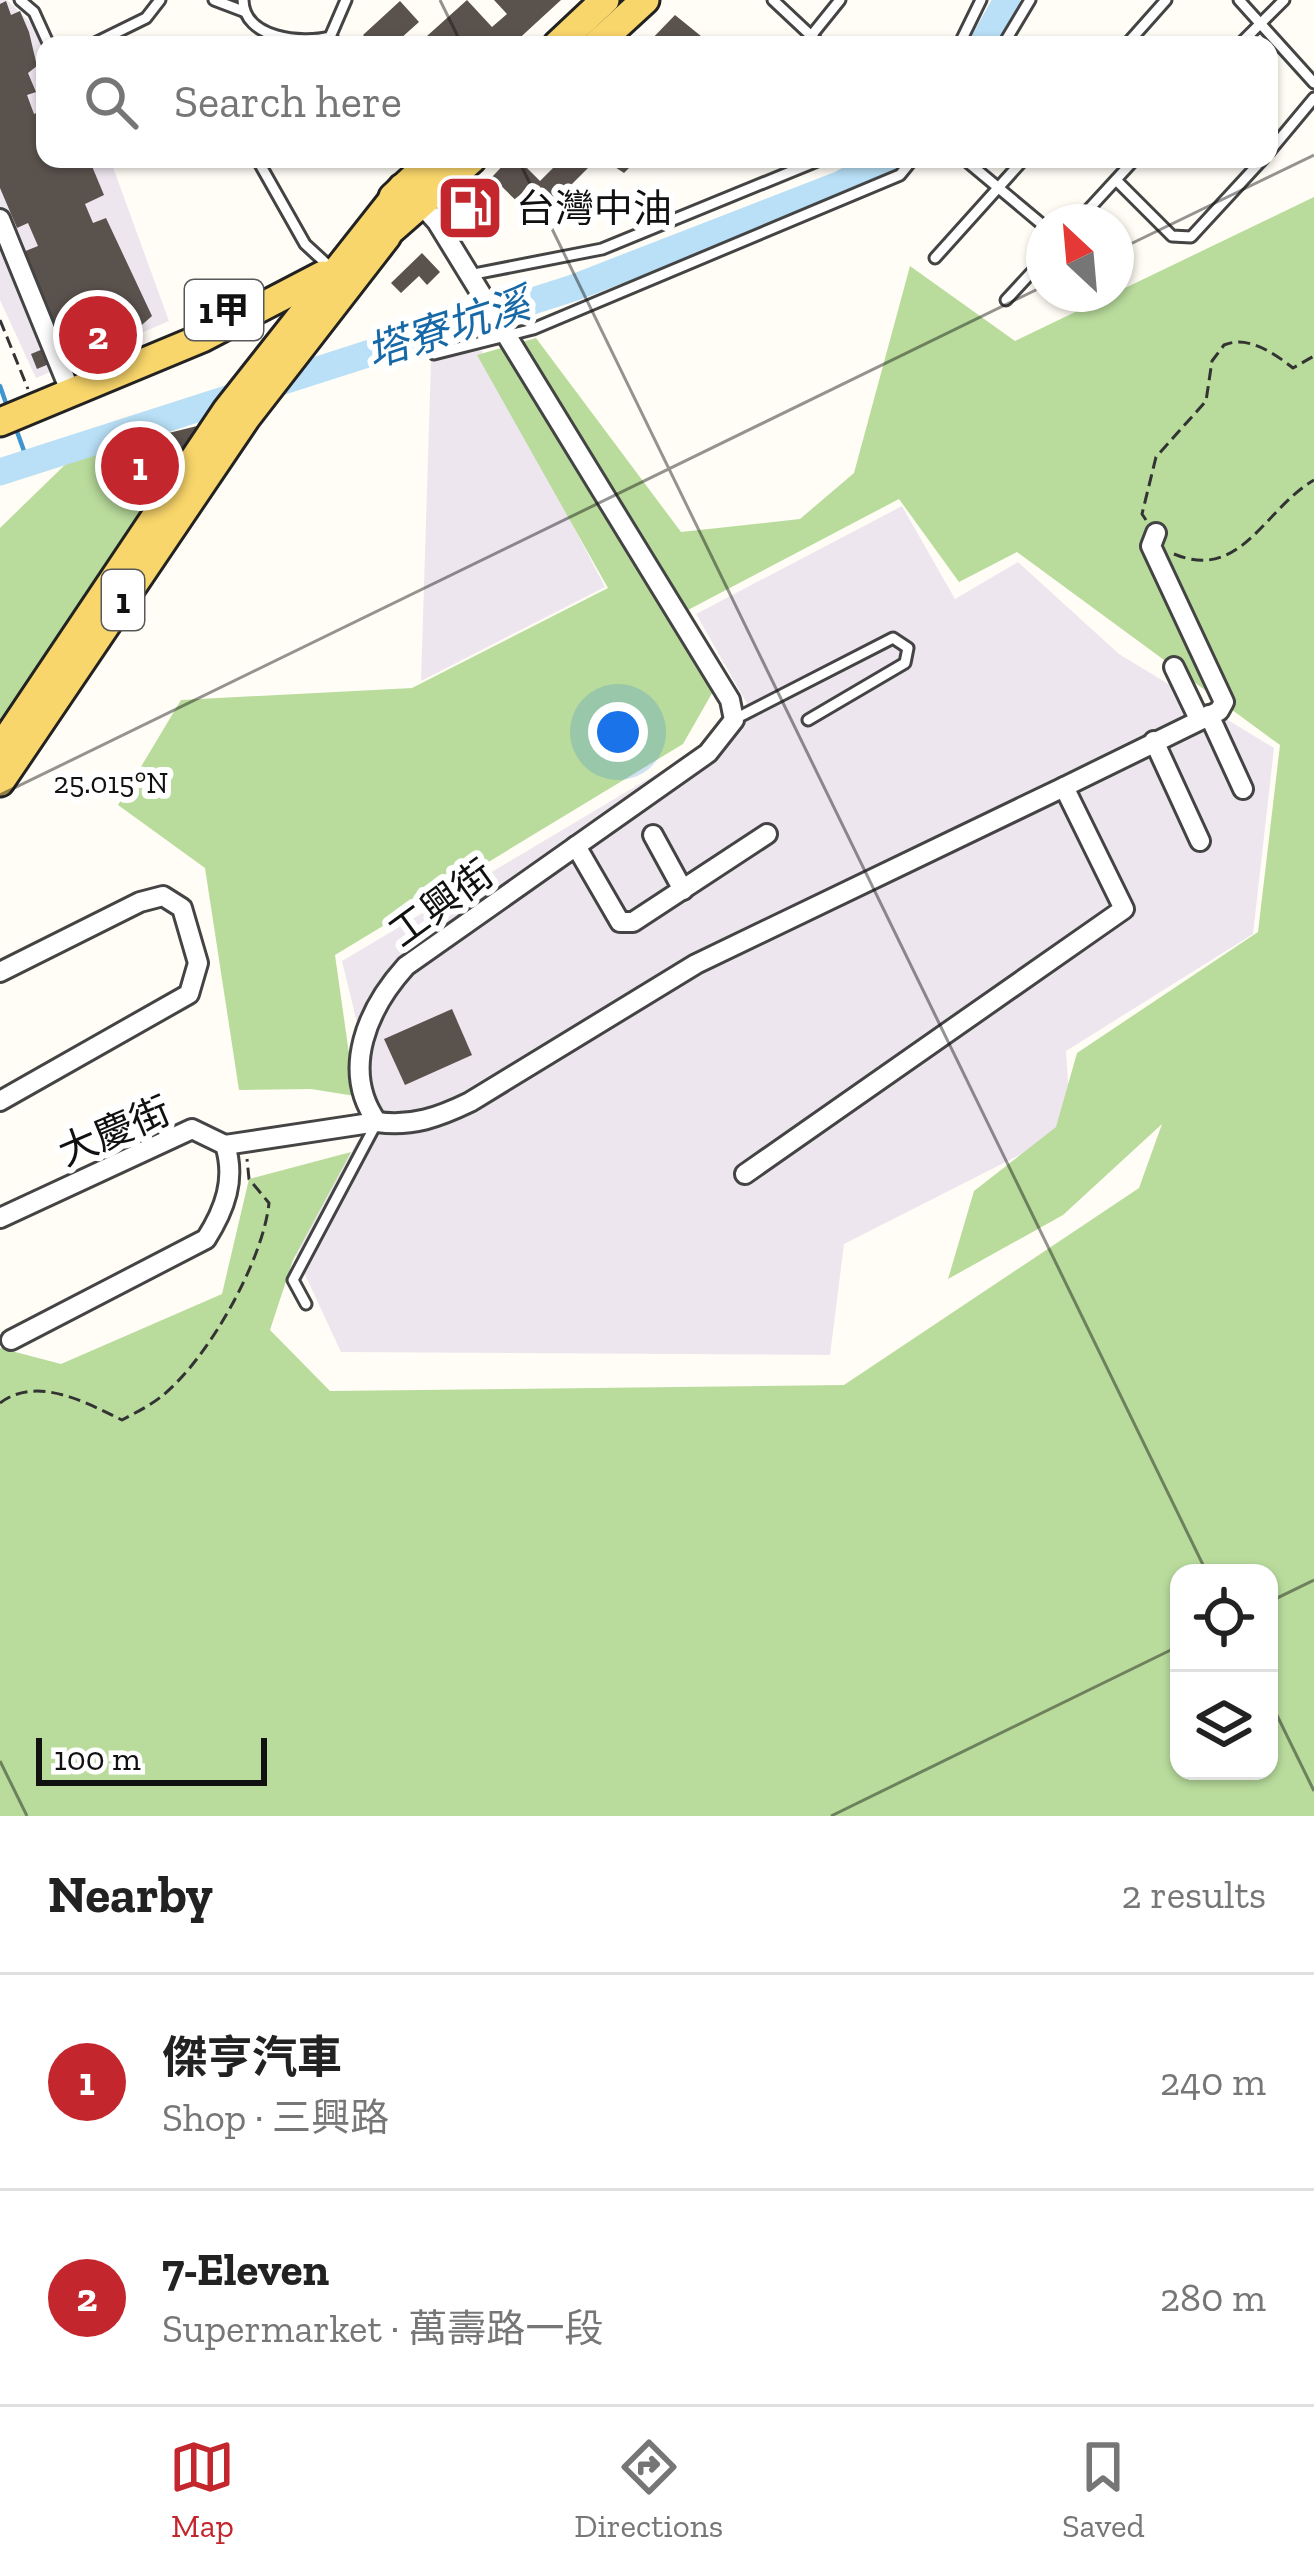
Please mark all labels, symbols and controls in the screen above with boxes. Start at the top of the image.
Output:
search box [36,36,1278,168]
icon: search [78,69,144,135]
text: Search here [174,75,402,129]
fuel station icon: 台灣中油 [435,173,505,243]
place label: 台灣中油 [516,185,672,232]
north arrow [1026,204,1134,312]
water label: 塔寮坑溪 [360,276,541,378]
road number: 1甲 [185,280,263,340]
pin: 2 [59,290,137,380]
pin: 1 [101,421,179,511]
road number: 1 [102,570,144,630]
your location [588,702,648,762]
text: 25.015°N [54,765,168,801]
street label: 工興街 [380,850,502,956]
street label: 大慶街 [51,1087,177,1175]
map controls [1170,1564,1278,1780]
button: locate [1170,1564,1278,1672]
button: layers [1170,1672,1278,1780]
scale bar [36,1732,267,1785]
text: 100 m [54,1739,141,1778]
text: Nearby [48,1864,213,1925]
text: 2 results [1121,1871,1266,1918]
text: 傑亨汽車 [162,2031,342,2085]
text: 1 [79,2058,95,2105]
text: 240 m [1160,2058,1266,2105]
text: Shop · 三興路 [162,2094,389,2141]
text: 7-Eleven [162,2243,329,2297]
text: 2 [77,2274,97,2321]
text: 280 m [1160,2274,1266,2321]
text: Supermarket · 萬壽路一段 [162,2305,603,2352]
tab: Map [169,2434,235,2545]
tab: Directions [574,2434,723,2545]
tab: Saved [1062,2434,1145,2545]

